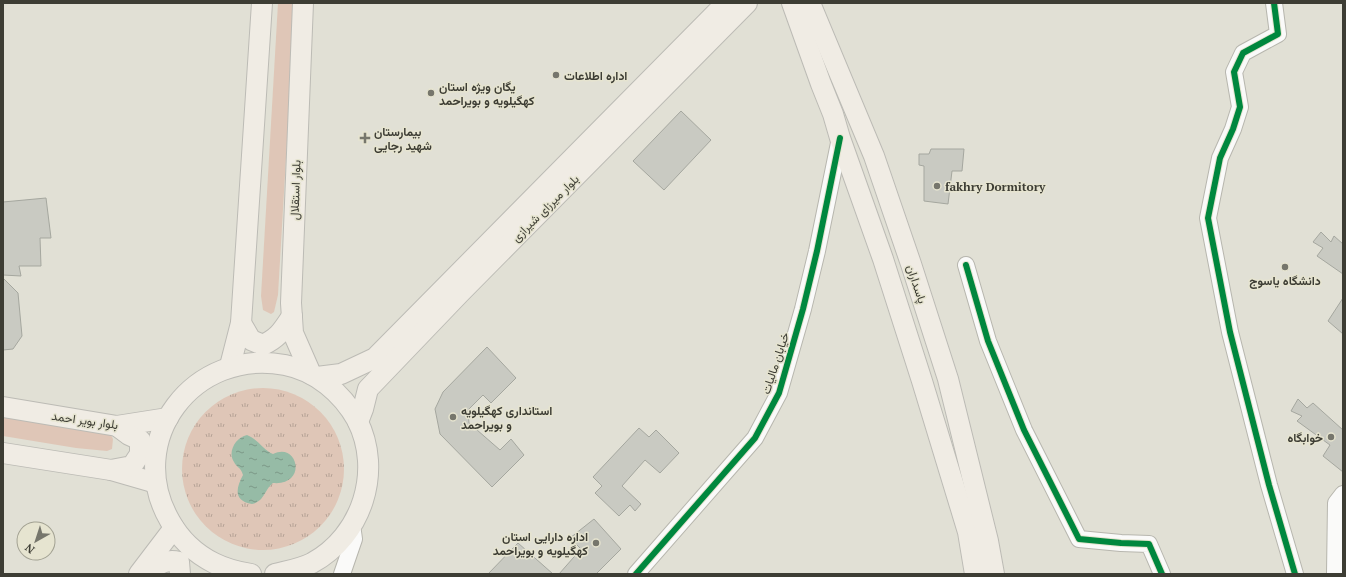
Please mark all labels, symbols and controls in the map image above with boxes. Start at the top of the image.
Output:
place label: اداره اطلاعات [564,68,627,84]
marker: اداره اطلاعات [551,70,561,80]
place label: یگان ویژه استان کهگیلویه و بویراحمد [439,79,535,109]
marker: یگان ویژه استان کهگیلویه و بویراحمد [426,88,436,98]
place label: بیمارستان شهید رجایی [374,124,432,154]
marker: بیمارستان شهید رجایی [359,132,371,144]
street label: بلوار استقلال [286,160,305,220]
street label: بلوار میرزای شیرازی [508,171,582,245]
place label: fakhry Dormitory [945,179,1046,194]
marker: fakhry Dormitory [932,181,942,191]
marker: دانشگاه یاسوج [1280,262,1290,272]
street label: پاسداران [903,263,930,306]
place label: دانشگاه یاسوج [1249,273,1321,289]
street label: خیابان مالیات [758,330,792,396]
place label: استانداری کهگیلویه و بویراحمد [461,403,552,433]
street label: بلوار بویر احمد [51,408,119,433]
marker: استانداری کهگیلویه و بویراحمد [448,412,458,422]
place label: خوابگاه [1287,430,1323,446]
marker: خوابگاه [1326,432,1336,442]
north arrow [16,521,56,561]
place label: اداره دارایی استان کهگیلویه و بویراحمد [493,529,589,559]
marker: اداره دارایی استان کهگیلویه و بویراحمد [591,538,601,548]
text: N [22,540,37,557]

